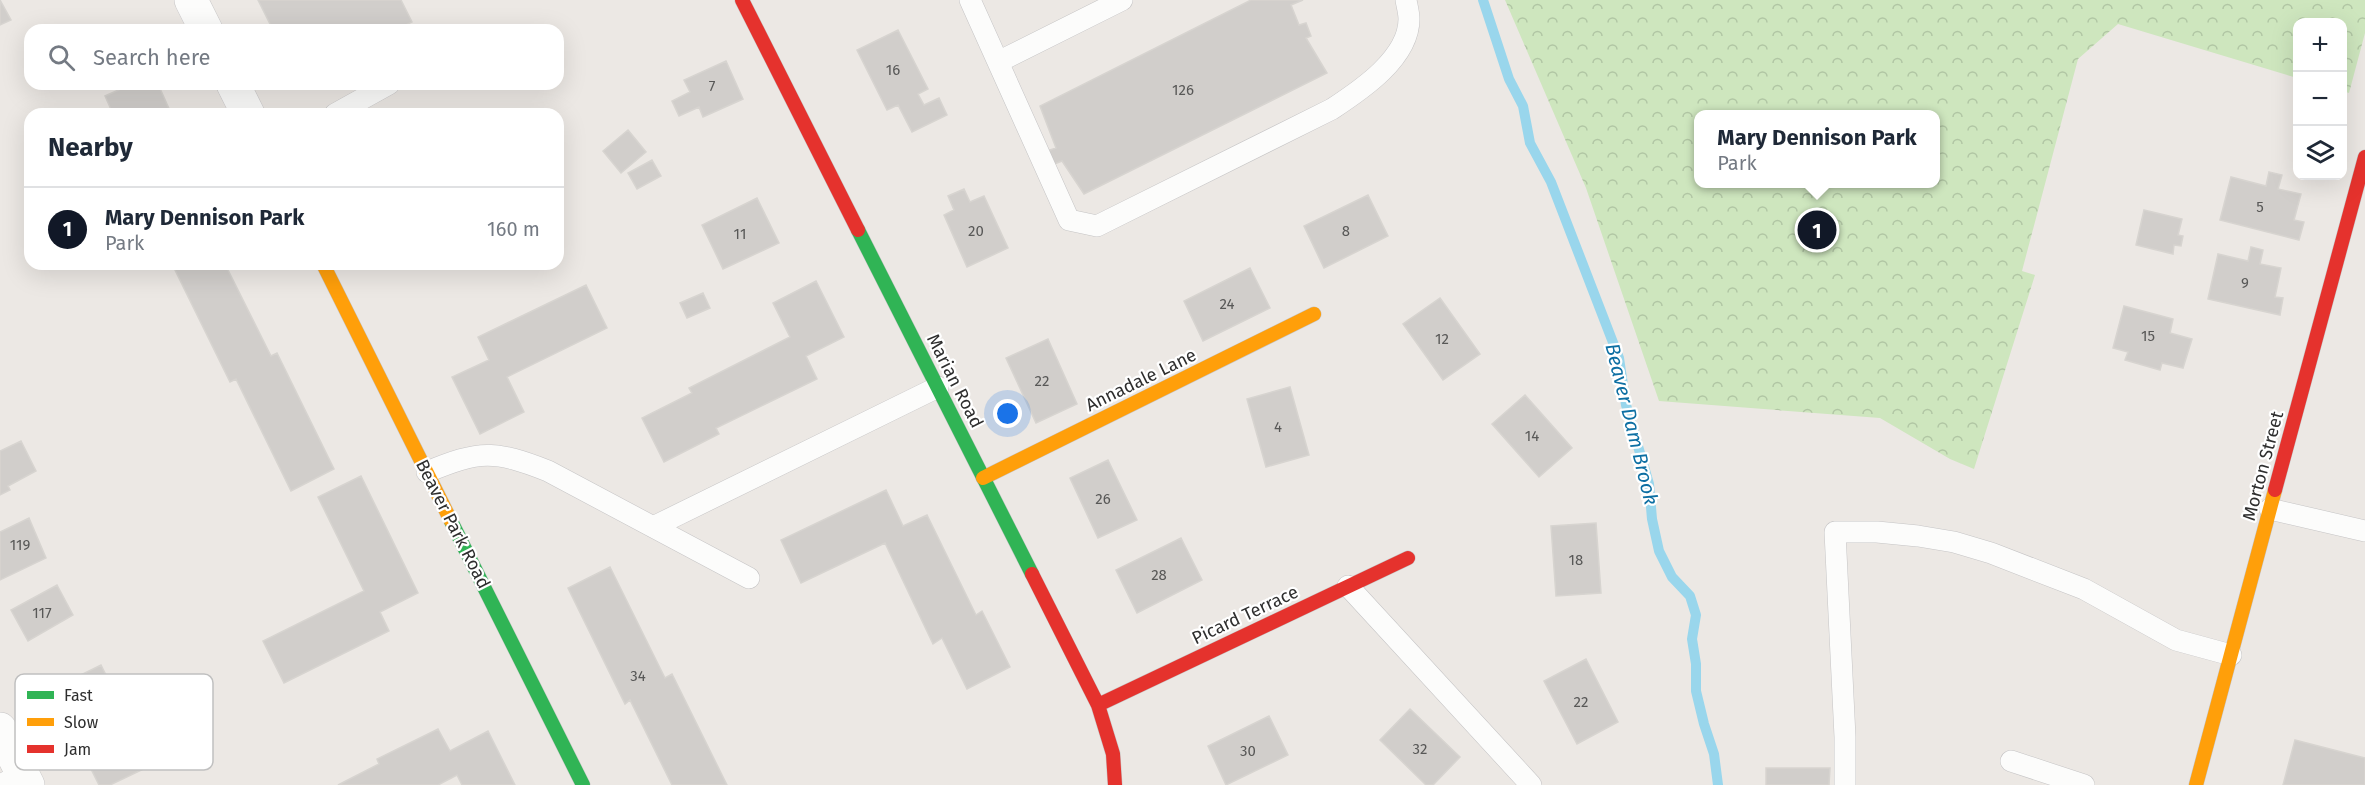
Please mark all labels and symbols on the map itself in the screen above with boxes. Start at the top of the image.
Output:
house number: 16 [886,61,900,79]
house number: 7 [709,77,716,95]
house number: 126 [1172,81,1194,99]
house number: 5 [2256,198,2264,216]
pin: 1 [1798,208,1836,252]
house number: 20 [968,222,984,240]
house number: 8 [1342,222,1350,240]
house number: 11 [734,225,746,243]
house number: 9 [2241,274,2249,292]
house number: 24 [1219,295,1235,313]
house number: 15 [2141,327,2155,345]
street label: Marian Road [922,330,988,432]
house number: 12 [1435,330,1449,348]
water label: Beaver Dam Brook [1600,341,1664,507]
street label: Annadale Lane [1082,344,1200,416]
house number: 22 [1035,372,1049,390]
your location [993,399,1022,428]
street label: Morton Street [2238,408,2288,523]
house number: 4 [1274,418,1282,436]
house number: 14 [1525,427,1539,445]
street label: Beaver Park Road [411,456,495,592]
house number: 26 [1095,490,1111,508]
house number: 119 [10,536,30,554]
house number: 18 [1569,551,1583,569]
house number: 28 [1151,566,1167,584]
street label: Picard Terrace [1188,581,1302,649]
house number: 117 [32,604,52,622]
house number: 34 [630,667,646,685]
legend [15,674,213,770]
text: Fast [64,686,93,705]
house number: 22 [1574,693,1588,711]
text: Slow [64,713,99,732]
text: Jam [64,740,91,759]
house number: 32 [1413,740,1427,758]
house number: 30 [1240,742,1256,760]

